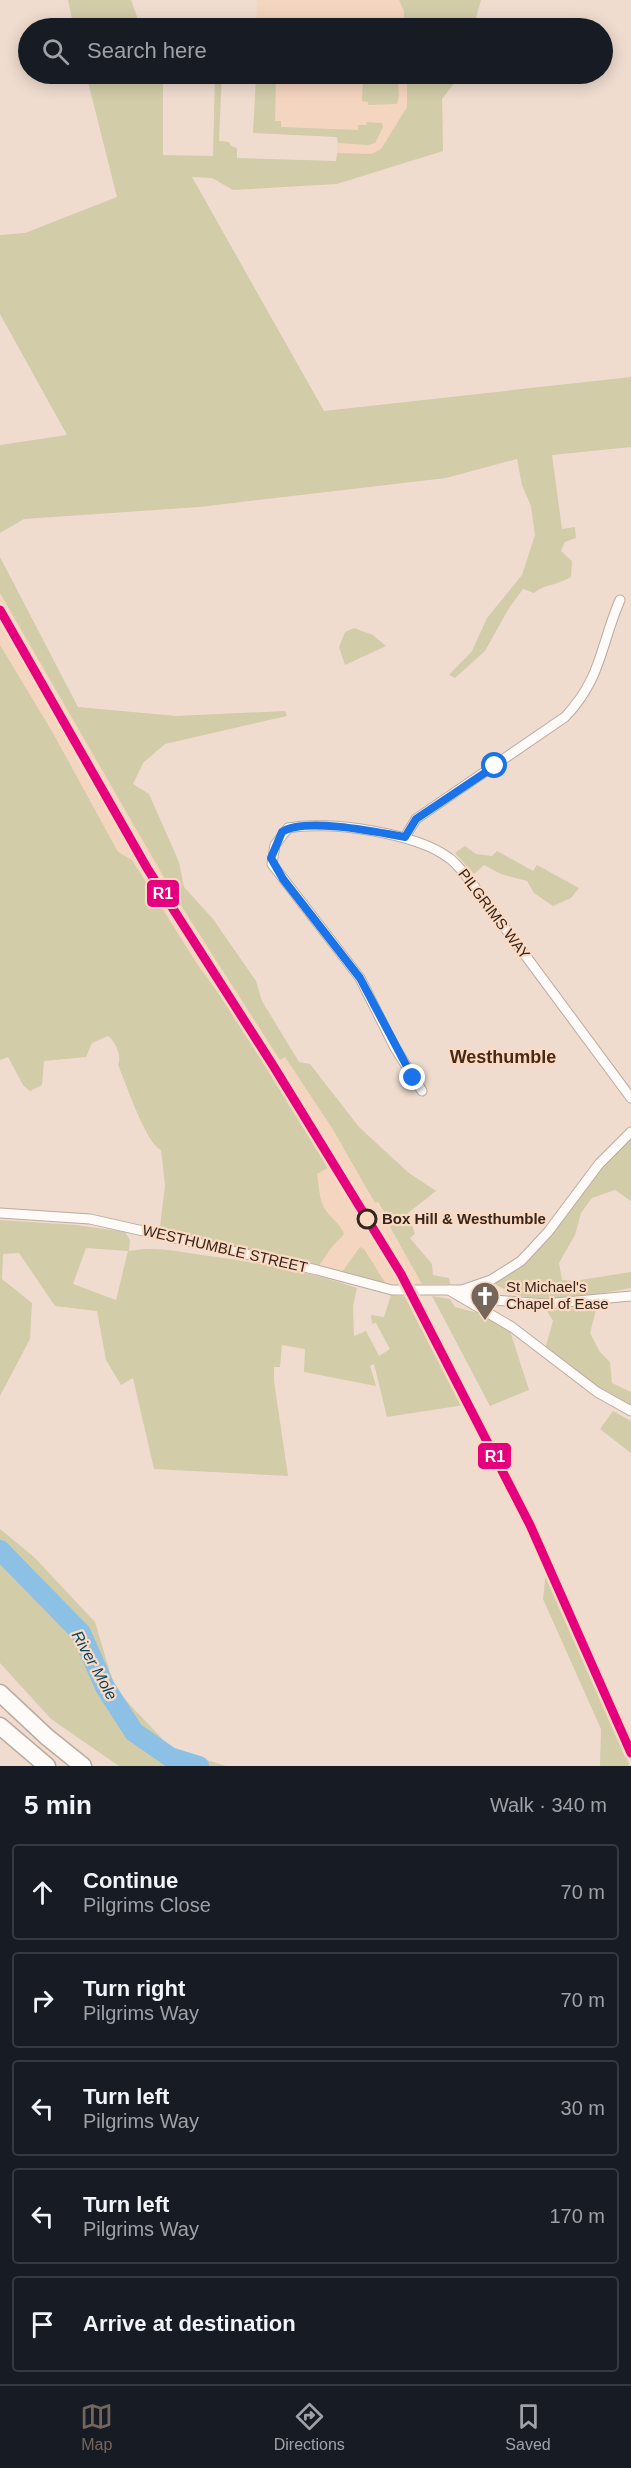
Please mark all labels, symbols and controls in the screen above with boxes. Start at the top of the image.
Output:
search box [18,18,613,84]
icon: search [39,35,72,68]
text: Search here [87,38,207,63]
route start [481,752,507,778]
street label: PILGRIMS WAY [455,865,534,962]
line badge: R1 [146,879,180,908]
text: R1 [153,885,173,902]
district label: Westhumble [450,1047,556,1067]
route end [399,1064,425,1090]
marker: Box Hill & Westhumble [357,1209,377,1229]
place label: Box Hill & Westhumble [382,1210,546,1227]
street label: WESTHUMBLE STREET [141,1221,309,1276]
place label: St Michael's Chapel of Ease [506,1278,609,1312]
church icon: St Michael's Chapel of Ease [469,1280,501,1322]
line badge: R1 [477,1442,512,1470]
text: R1 [485,1448,505,1465]
water label: River Mole [69,1628,121,1703]
text: 5 min [24,1790,92,1820]
text: Walk · 340 m [490,1794,607,1816]
text: Continue [83,1868,178,1893]
icon: ahead [26,1876,59,1909]
text: 70 m [561,1881,605,1903]
text: Pilgrims Close [83,1894,211,1916]
text: Turn right [83,1976,185,2001]
icon: right [26,1984,59,2017]
text: 70 m [561,1989,605,2011]
text: Pilgrims Way [83,2002,199,2024]
text: Turn left [83,2084,169,2109]
icon: left [26,2092,59,2125]
text: 30 m [561,2097,605,2119]
text: Pilgrims Way [83,2110,199,2132]
text: Turn left [83,2192,169,2217]
icon: left [26,2200,59,2233]
text: 170 m [549,2205,605,2227]
text: Pilgrims Way [83,2218,199,2240]
icon: arrive [26,2308,59,2341]
text: Arrive at destination [83,2311,296,2336]
tab: Map [80,2400,113,2454]
tab: Directions [274,2400,345,2454]
tab: Saved [505,2400,551,2454]

